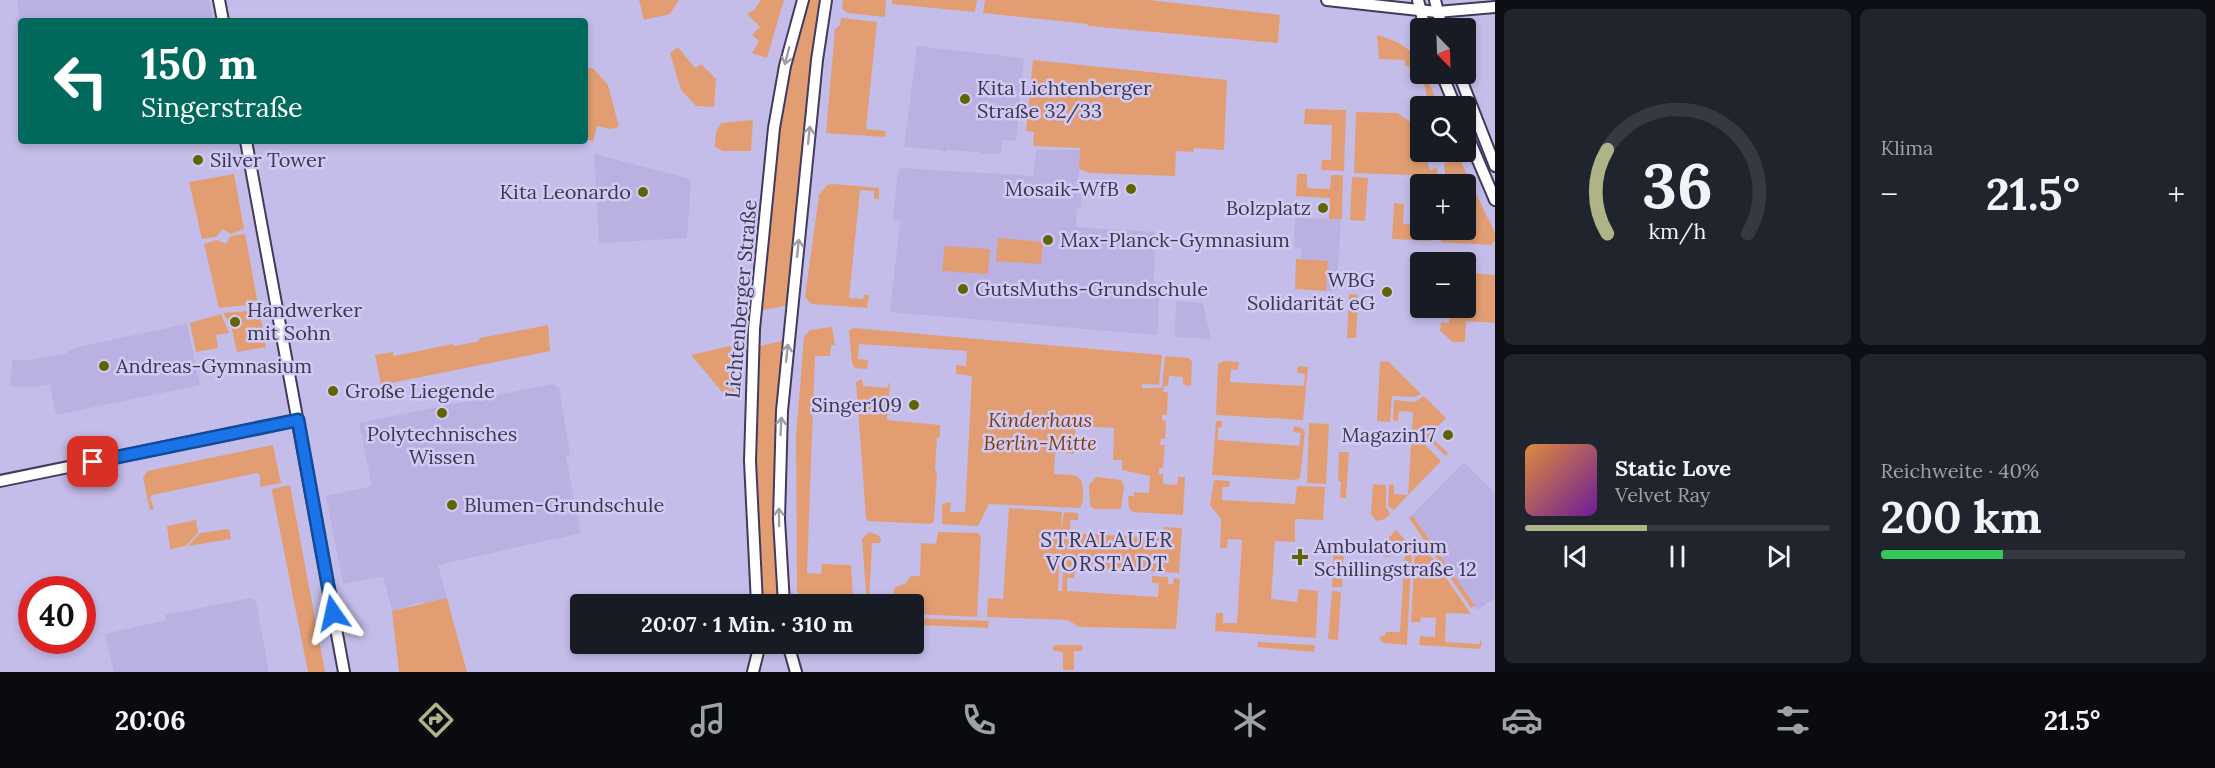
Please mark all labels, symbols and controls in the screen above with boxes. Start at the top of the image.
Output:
north arrow [1410,18,1476,84]
map controls [1410,18,1476,318]
text: 150 m [141,37,257,91]
icon: left [42,42,120,120]
one-way arrow [781,46,793,65]
place label: Kita Lichtenberger Straße 32/33 [977,75,1152,124]
text: Singerstraße [141,90,303,124]
marker: Kita Lichtenberger Straße 32/33 [958,92,972,106]
button: search [1410,96,1476,162]
one-way arrow [804,126,815,146]
text: Klima [1881,135,1933,160]
text: 36 [1642,145,1713,225]
place label: Silver Tower [210,147,326,172]
marker: Silver Tower [191,153,205,167]
text: 21.5° [1986,165,2080,222]
text: − [1881,173,1898,215]
text: + [2167,173,2185,215]
button: + [1410,174,1476,240]
place label: Mosaik-WfB [1005,176,1119,201]
place label: Kita Leonardo [499,179,631,204]
marker: Mosaik-WfB [1124,182,1138,196]
marker: Kita Leonardo [636,185,650,199]
place label: Bolzplatz [1226,195,1311,220]
street label: Lichtenberger Straße [719,198,762,399]
marker: Bolzplatz [1316,201,1330,215]
text: km/h [1648,217,1706,245]
place label: Max-Planck-Gymnasium [1060,227,1290,252]
marker: Max-Planck-Gymnasium [1041,233,1055,247]
one-way arrow [792,238,803,258]
button: − [1410,252,1476,318]
place label: WBG Solidarität eG [1247,267,1375,315]
place label: GutsMuths-Grundschule [975,276,1208,301]
marker: GutsMuths-Grundschule [956,282,970,296]
marker: WBG Solidarität eG [1380,285,1394,299]
place label: Handwerker mit Sohn [247,297,362,345]
marker: Handwerker mit Sohn [228,315,242,329]
one-way arrow [782,344,793,364]
place label: Andreas-Gymnasium [115,353,312,378]
marker: Andreas-Gymnasium [97,359,111,373]
place label: Große Liegende [345,378,495,403]
marker: Große Liegende [326,384,340,398]
place label: Singer109 [811,392,902,417]
marker: Singer109 [907,398,921,412]
marker: Polytechnisches Wissen [435,406,449,420]
park label: Kinderhaus Berlin-Mitte [983,407,1097,455]
one-way arrow [775,417,786,437]
place label: Polytechnisches Wissen [367,421,517,469]
place label: Magazin17 [1341,422,1436,447]
marker: Magazin17 [1441,428,1455,442]
pin [67,436,118,487]
icon: arrive [76,445,109,478]
text: Static Love [1615,454,1731,482]
text: Reichweite · 40% [1881,458,2039,483]
text: Velvet Ray [1615,482,1710,507]
text: 200 km [1881,488,2042,545]
place label: Blumen-Grundschule [464,492,664,517]
marker: Blumen-Grundschule [445,498,459,512]
one-way arrow [773,507,785,527]
district label: STRALAUER VORSTADT [1040,526,1174,577]
place label: Ambulatorium Schillingstraße 12 [1313,533,1477,581]
icon: previous [1559,540,1592,573]
icon: pause [1661,540,1694,573]
icon: next [1762,540,1795,573]
marker: Ambulatorium Schillingstraße 12 [1291,548,1309,566]
speed limit sign: 40 [18,576,96,654]
position arrow [301,581,365,645]
text: 20:07 · 1 Min. · 310 m [641,610,853,638]
icon: directions [415,699,457,741]
icon: music [687,699,729,741]
icon: phone [958,699,1000,741]
icon: climate [1229,699,1271,741]
icon: car [1501,699,1543,741]
icon: filters [1772,699,1814,741]
text: 20:06 [115,703,186,737]
text: 21.5° [2044,703,2100,737]

